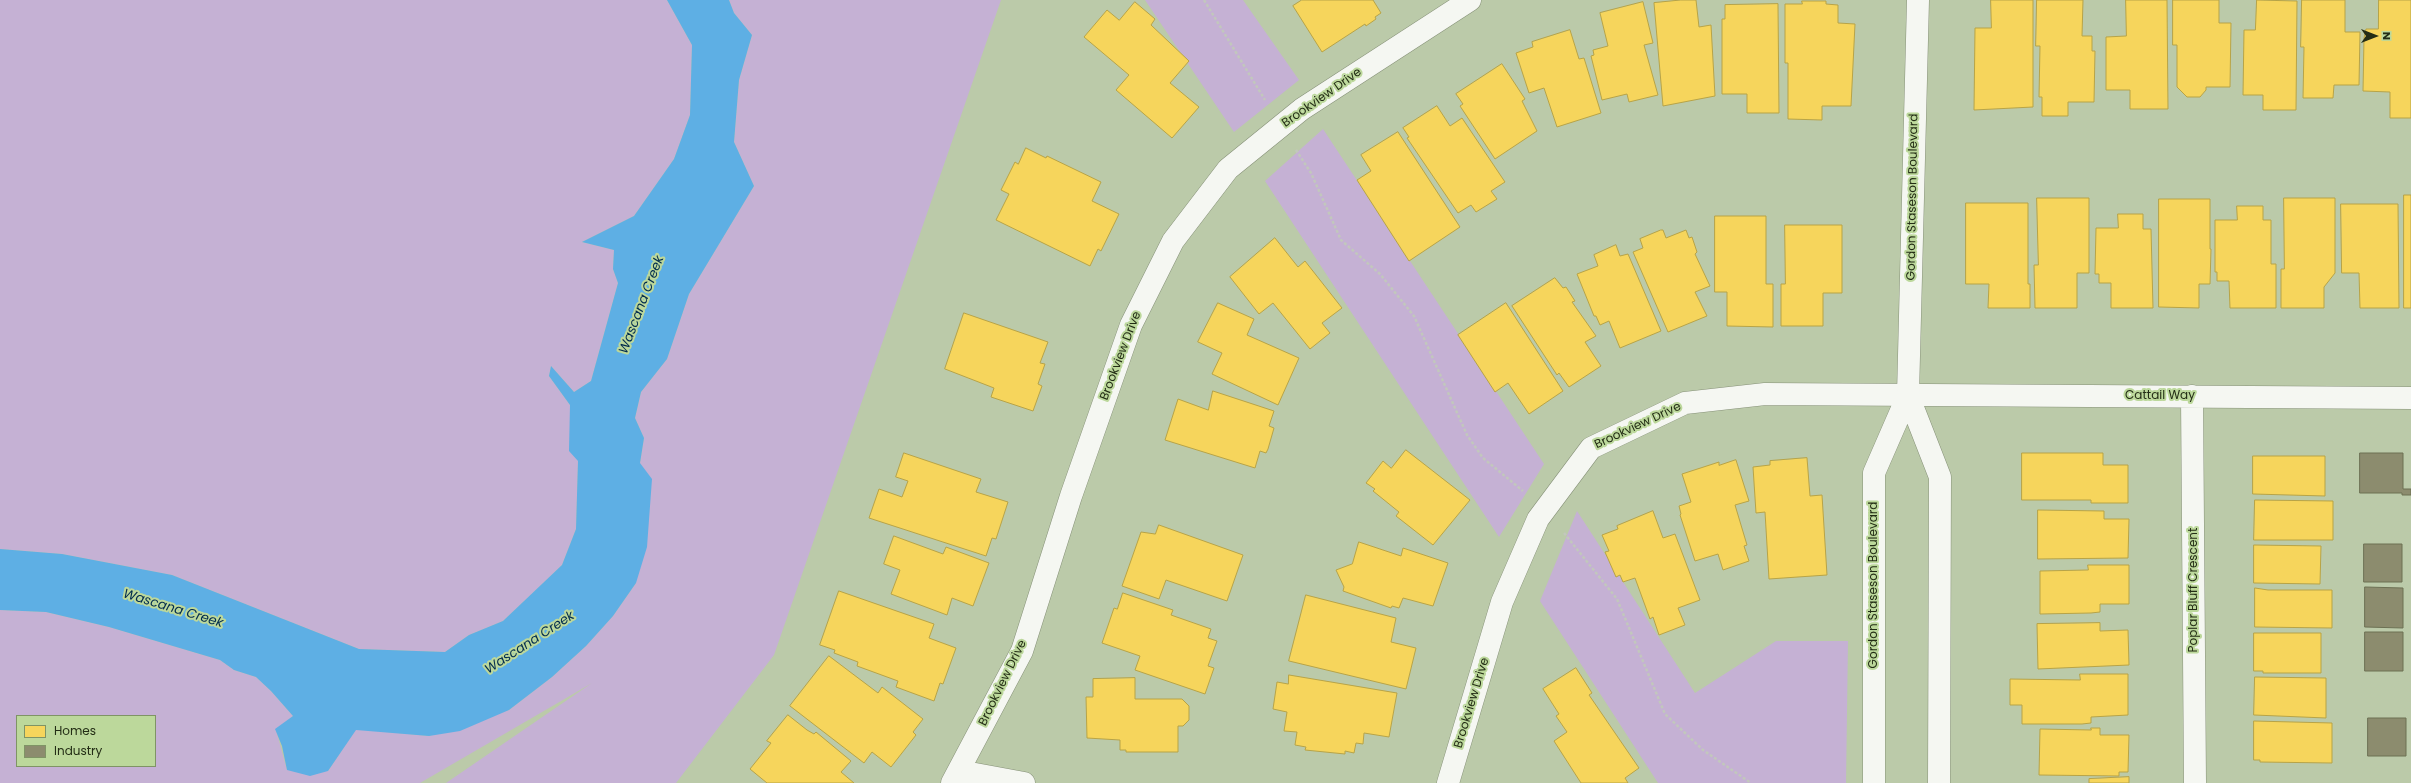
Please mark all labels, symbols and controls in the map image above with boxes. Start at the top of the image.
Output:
north arrow [2355,16,2395,56]
text: N [2379,32,2395,40]
street label: Brookview Drive [1280,65,1364,131]
street label: Gordon Staseson Boulevard [1904,114,1922,280]
water label: Wascana Creek [616,254,668,356]
street label: Brookview Drive [1098,310,1144,402]
street label: Cattail Way [2125,389,2195,403]
street label: Brookview Drive [1593,400,1683,452]
street label: Gordon Staseson Boulevard [1867,502,1881,668]
street label: Poplar Bluff Crescent [2187,528,2201,652]
water label: Wascana Creek [121,586,225,632]
water label: Wascana Creek [482,608,578,678]
street label: Brookview Drive [976,638,1030,728]
street label: Brookview Drive [1451,656,1493,750]
legend [16,715,156,767]
text: Homes [54,722,96,739]
text: Industry [54,742,102,759]

